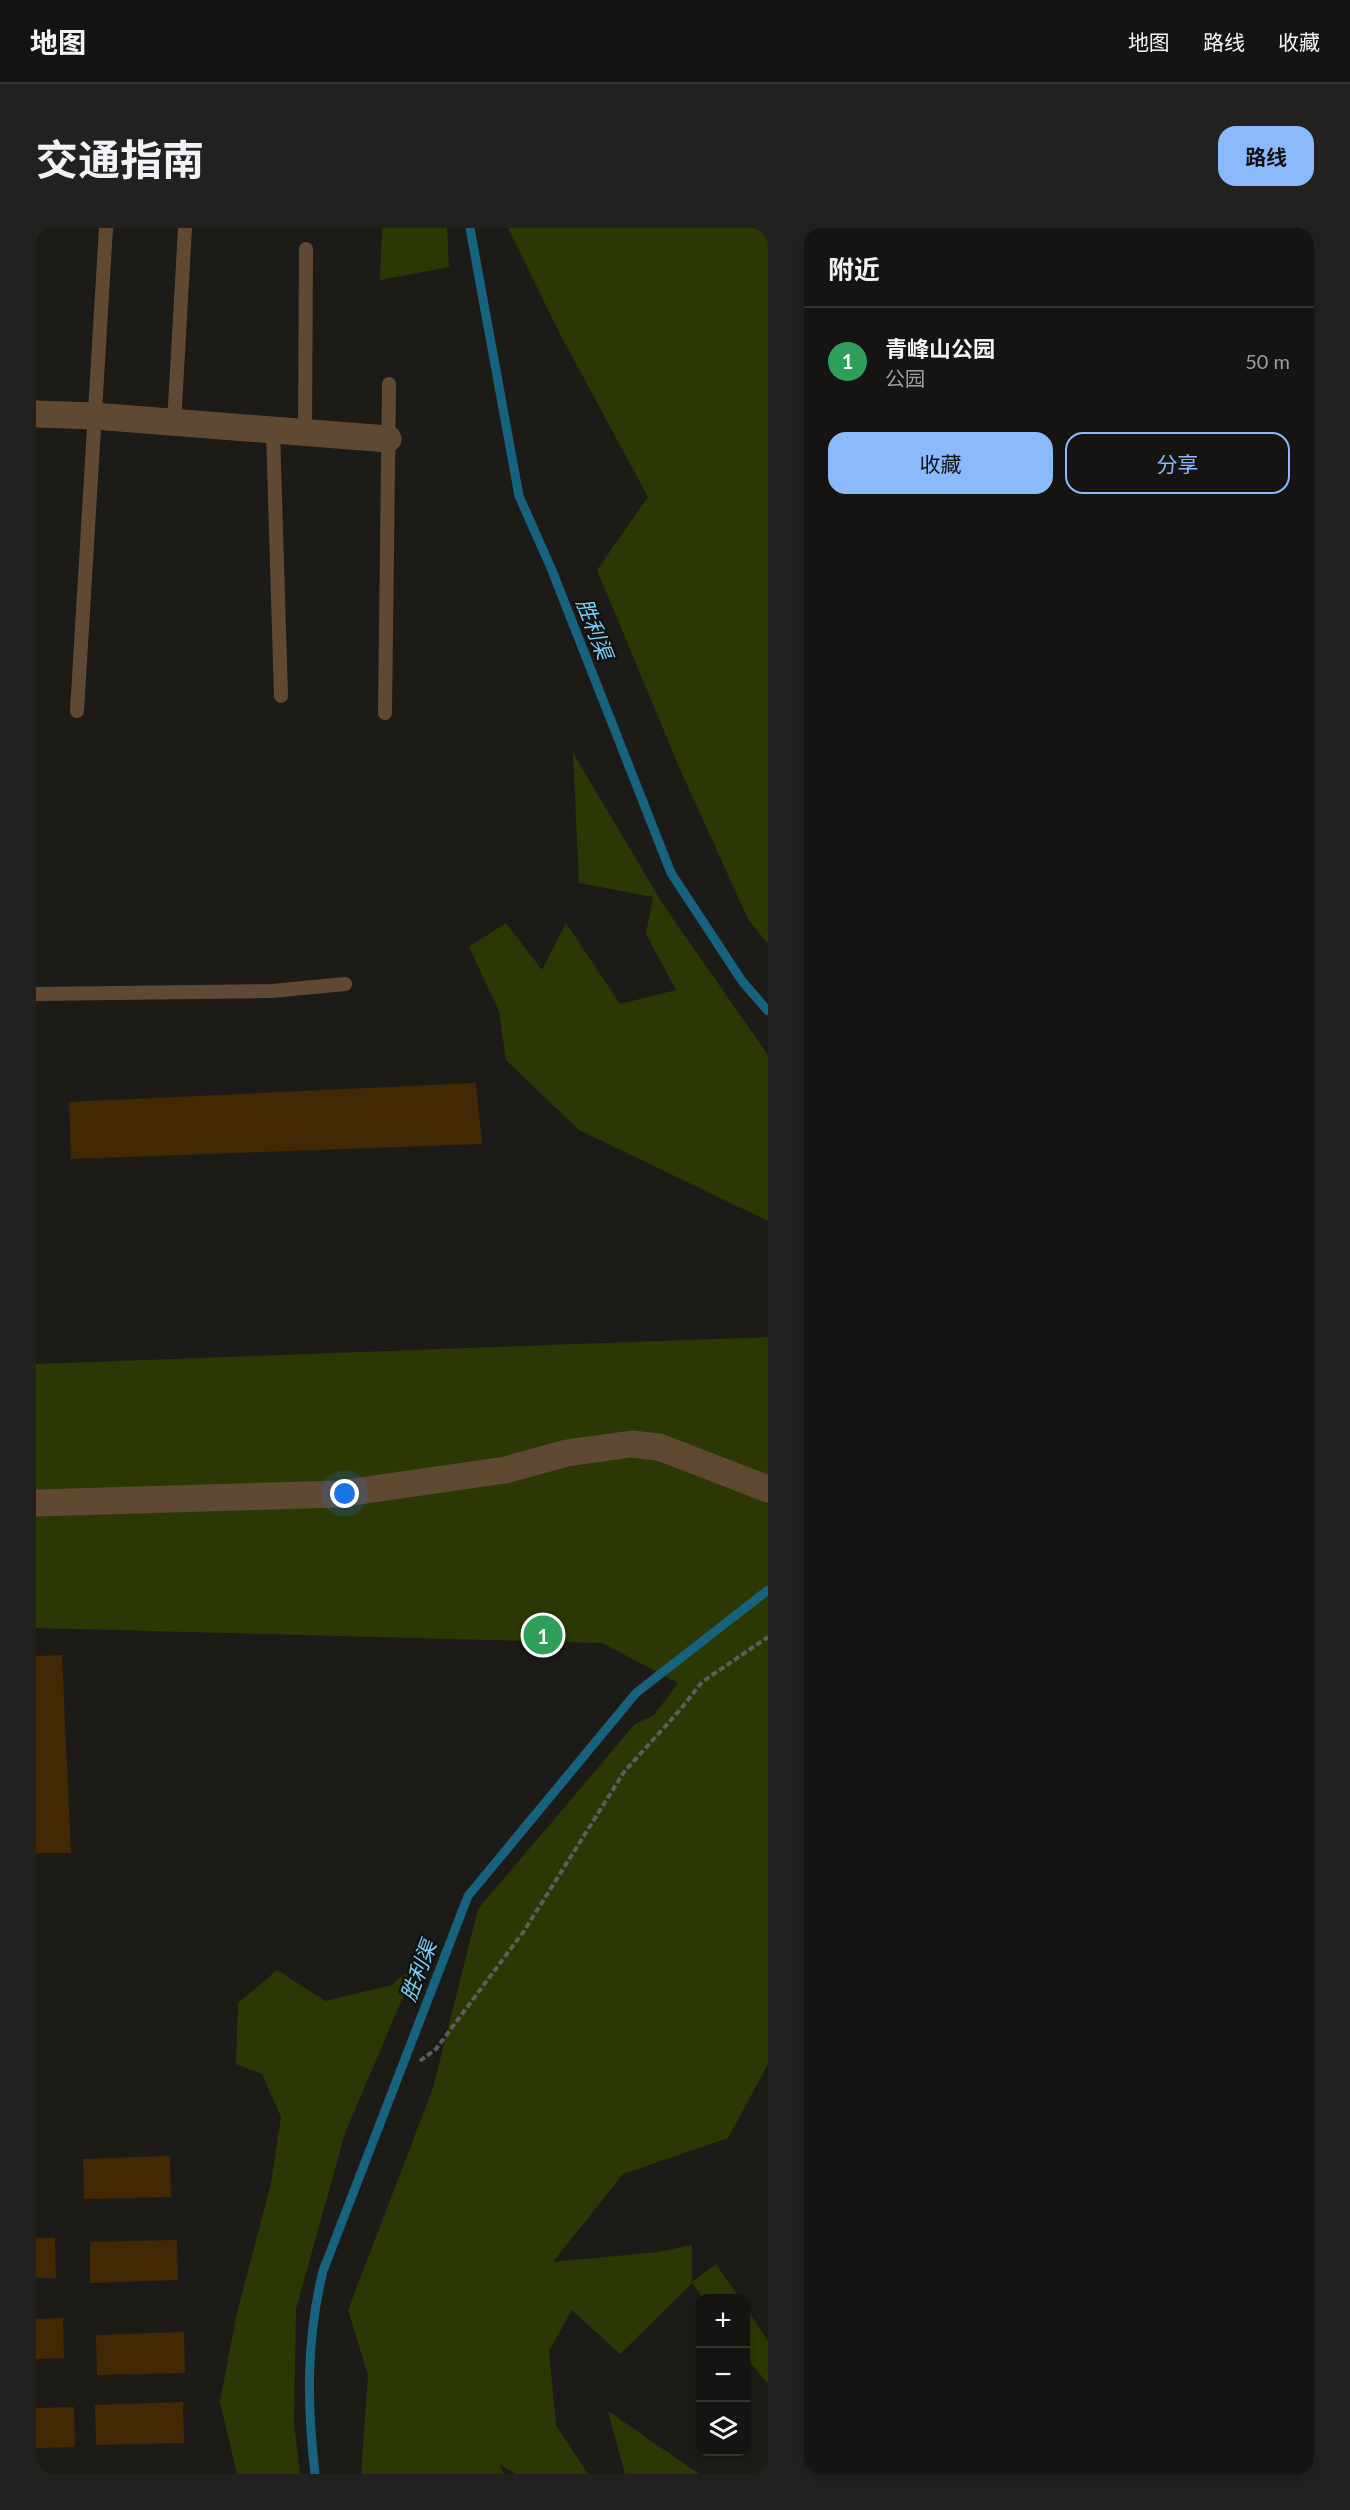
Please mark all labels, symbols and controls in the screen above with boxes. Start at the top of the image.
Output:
text: 地图 [30,25,86,59]
text: 地图 [1128,29,1170,54]
text: 路线 [1203,29,1245,54]
text: 收藏 [1278,29,1320,54]
button: 路线 [1218,126,1314,186]
text: 交通指南 [36,134,204,184]
text: 附近 [828,253,880,285]
text: 青峰山公园 [885,335,995,362]
text: 1 [842,349,853,373]
text: 50 m [1245,349,1290,373]
text: 公园 [885,366,925,390]
button: 收藏 [828,432,1053,494]
button: 分享 [1065,432,1290,494]
water label: 胜利渠 [572,595,619,665]
your location [330,1479,359,1508]
pin: 1 [524,1612,562,1658]
water label: 胜利渠 [395,1934,442,2004]
map controls [696,2294,750,2456]
button: + [696,2294,750,2348]
button: − [696,2348,750,2402]
button: layers [696,2402,750,2456]

